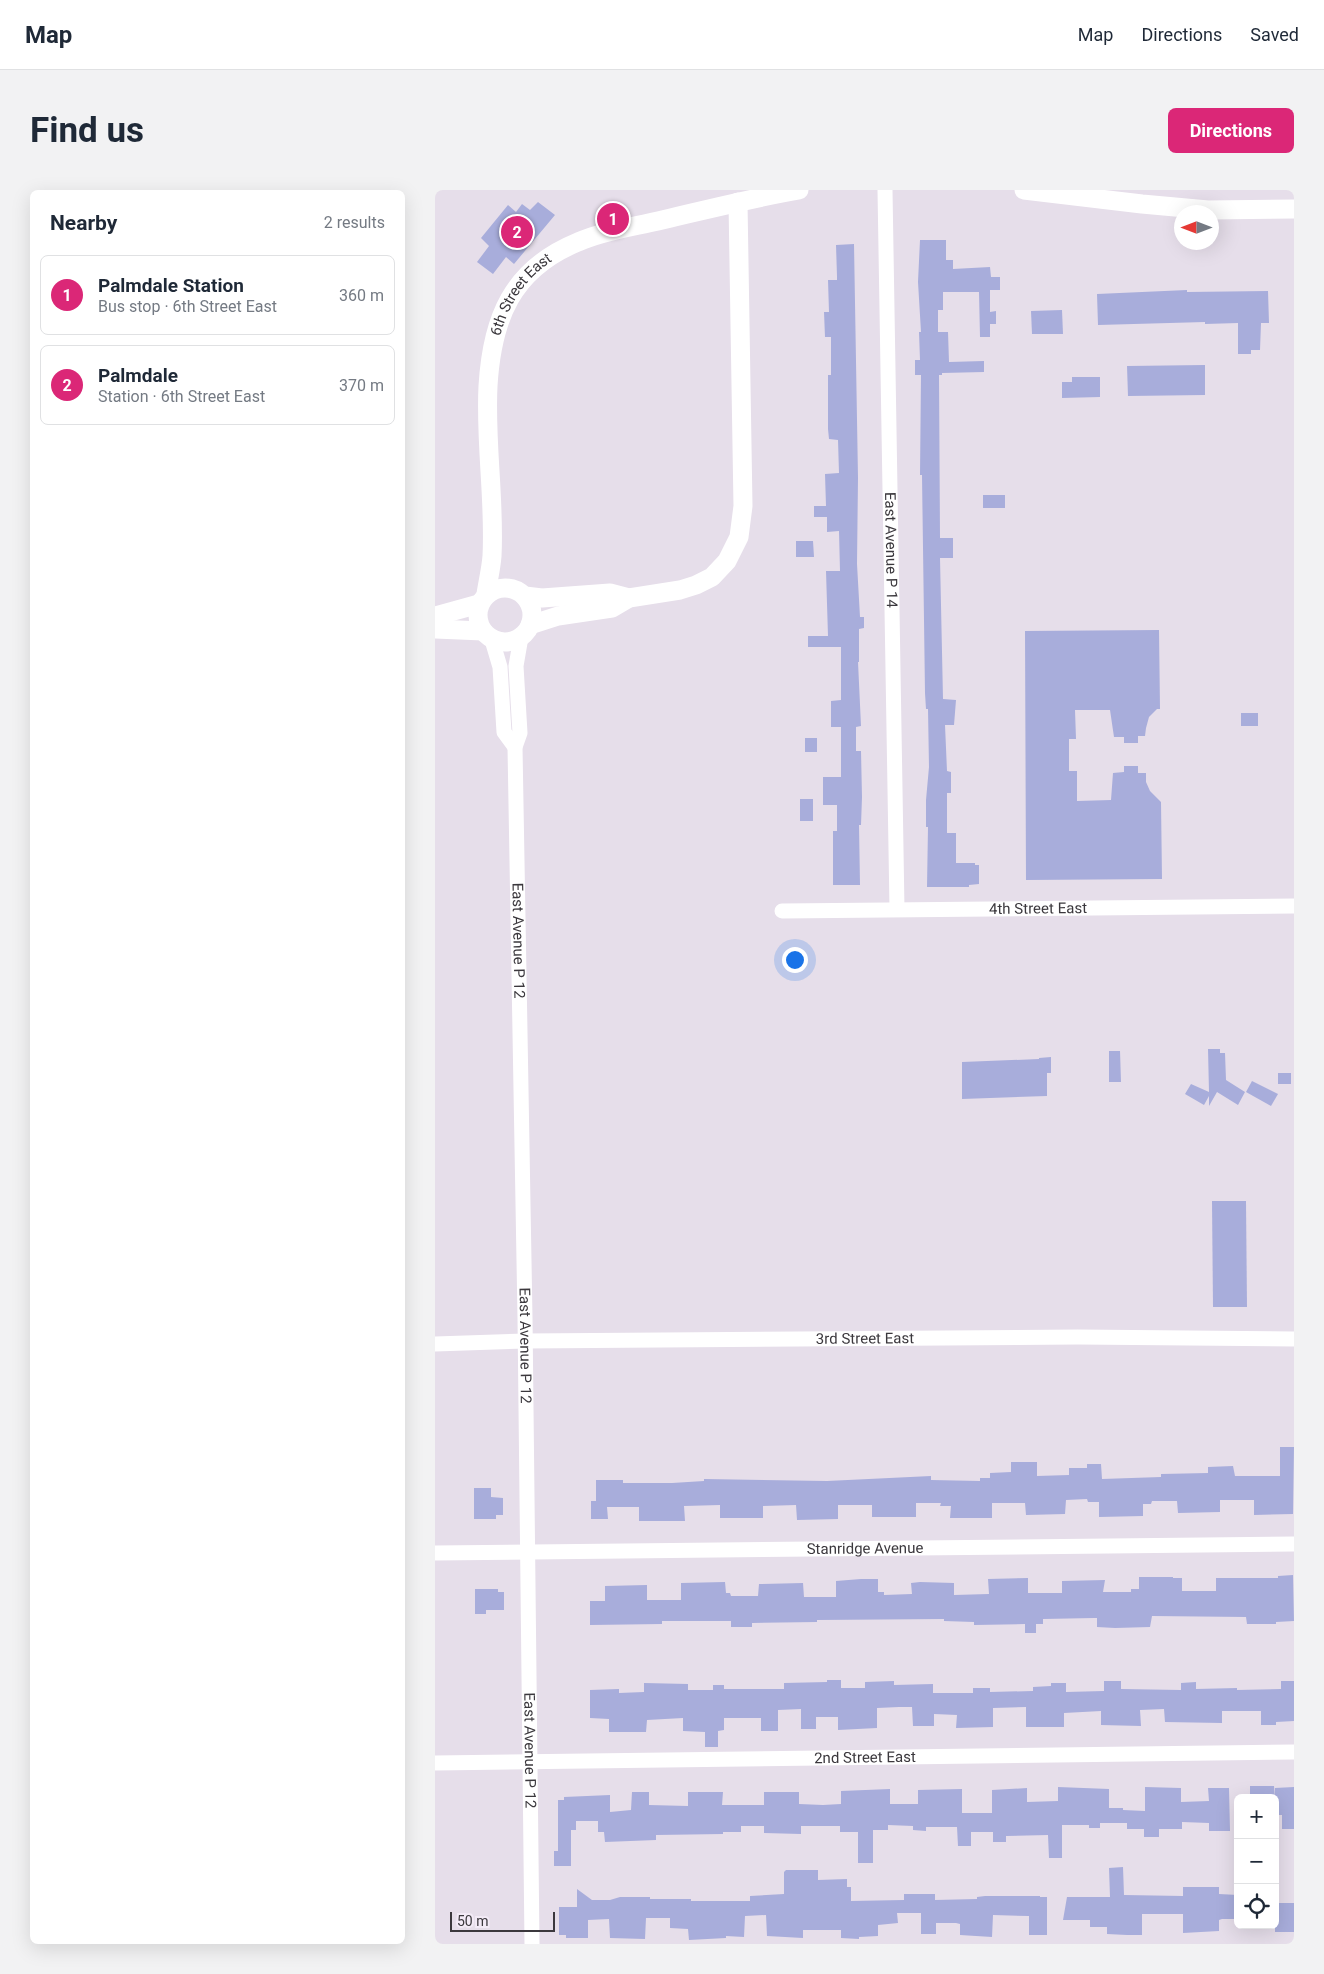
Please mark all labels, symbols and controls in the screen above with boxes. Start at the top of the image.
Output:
text: Map [25,21,72,49]
text: Map [1078,24,1113,45]
text: Directions [1141,24,1222,45]
text: Saved [1250,24,1299,45]
button: Directions [1168,108,1294,153]
text: Find us [30,110,144,151]
pin: 1 [597,200,629,238]
north arrow [1174,205,1219,250]
text: Nearby [50,211,117,235]
text: 2 results [324,213,385,232]
pin: 2 [501,213,533,251]
street label: 6th Street East [487,249,555,338]
text: Palmdale Station [98,274,244,297]
text: 1 [62,286,72,305]
text: 360 m [339,286,384,305]
text: Bus stop · 6th Street East [98,297,277,316]
text: Palmdale [98,364,178,387]
text: 2 [62,376,72,395]
text: 370 m [339,376,384,395]
text: Station · 6th Street East [98,387,265,406]
street label: East Avenue P 14 [881,492,901,609]
street label: East Avenue P 12 [508,882,528,999]
street label: 4th Street East [989,899,1087,918]
your location [782,947,808,973]
street label: East Avenue P 12 [515,1287,535,1404]
street label: 3rd Street East [816,1329,914,1348]
street label: Stanridge Avenue [807,1539,923,1558]
street label: East Avenue P 12 [520,1692,539,1809]
street label: 2nd Street East [814,1748,916,1767]
map controls [1234,1794,1279,1929]
button: + [1234,1794,1279,1839]
button: − [1234,1839,1279,1884]
button: locate [1234,1884,1279,1929]
scale bar [450,1909,555,1932]
text: 50 m [457,1913,489,1929]

